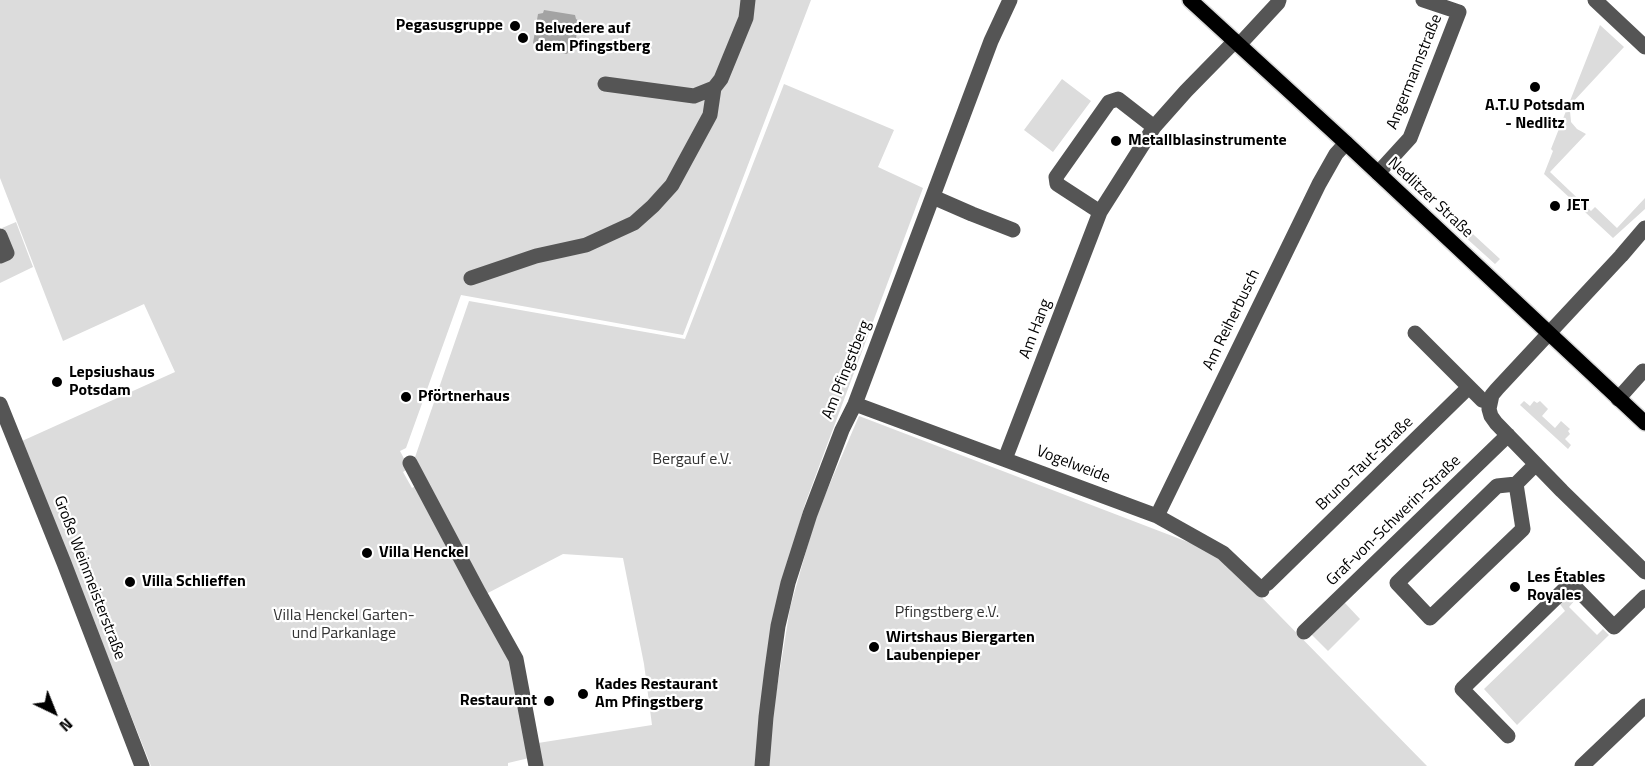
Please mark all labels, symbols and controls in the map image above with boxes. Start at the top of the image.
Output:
street label: Angermannstraße [1383,12,1447,132]
place label: Pegasusgruppe [396,16,503,36]
marker: Pegasusgruppe [508,19,522,33]
place label: Belvedere auf dem Pfingstberg [535,19,650,57]
marker: Belvedere auf dem Pfingstberg [516,31,530,45]
marker: A.T.U Potsdam - Nedlitz [1528,80,1542,94]
place label: A.T.U Potsdam - Nedlitz [1485,96,1585,134]
place label: Metallblasinstrumente [1128,131,1287,151]
marker: Metallblasinstrumente [1109,134,1123,148]
street label: Nedlitzer Straße [1383,154,1477,242]
place label: JET [1567,196,1589,216]
marker: JET [1548,199,1562,213]
street label: Am Reiherbusch [1199,266,1265,374]
street label: Am Hang [1016,297,1056,361]
street label: Am Pfingstberg [818,318,876,422]
place label: Lepsiushaus Potsdam [69,363,155,401]
marker: Lepsiushaus Potsdam [50,375,64,389]
place label: Pförtnerhaus [418,387,510,407]
marker: Pförtnerhaus [399,390,413,404]
street label: Bruno-Taut-Straße [1313,413,1417,515]
street label: Vogelweide [1033,442,1113,488]
park label: Bergauf e.V. [652,450,732,470]
street label: Graf-von-Schwerin-Straße [1323,452,1465,590]
street label: Große Weinmeisterstraße [49,493,129,663]
place label: Villa Henckel [379,543,469,563]
marker: Villa Henckel [360,546,374,560]
place label: Les Étables Royales [1527,568,1605,606]
place label: Villa Schlieffen [142,572,246,592]
marker: Villa Schlieffen [123,575,137,589]
marker: Les Étables Royales [1508,580,1522,594]
park label: Pfingstberg e.V. [895,603,999,623]
park label: Villa Henckel Garten- und Parkanlage [273,606,415,644]
place label: Wirtshaus Biergarten Laubenpieper [886,628,1035,666]
marker: Wirtshaus Biergarten Laubenpieper [867,640,881,654]
place label: Kades Restaurant Am Pfingstberg [595,675,718,713]
north arrow [24,682,84,742]
marker: Kades Restaurant Am Pfingstberg [576,687,590,701]
place label: Restaurant [460,691,537,711]
marker: Restaurant [542,694,556,708]
text: N [54,713,79,738]

